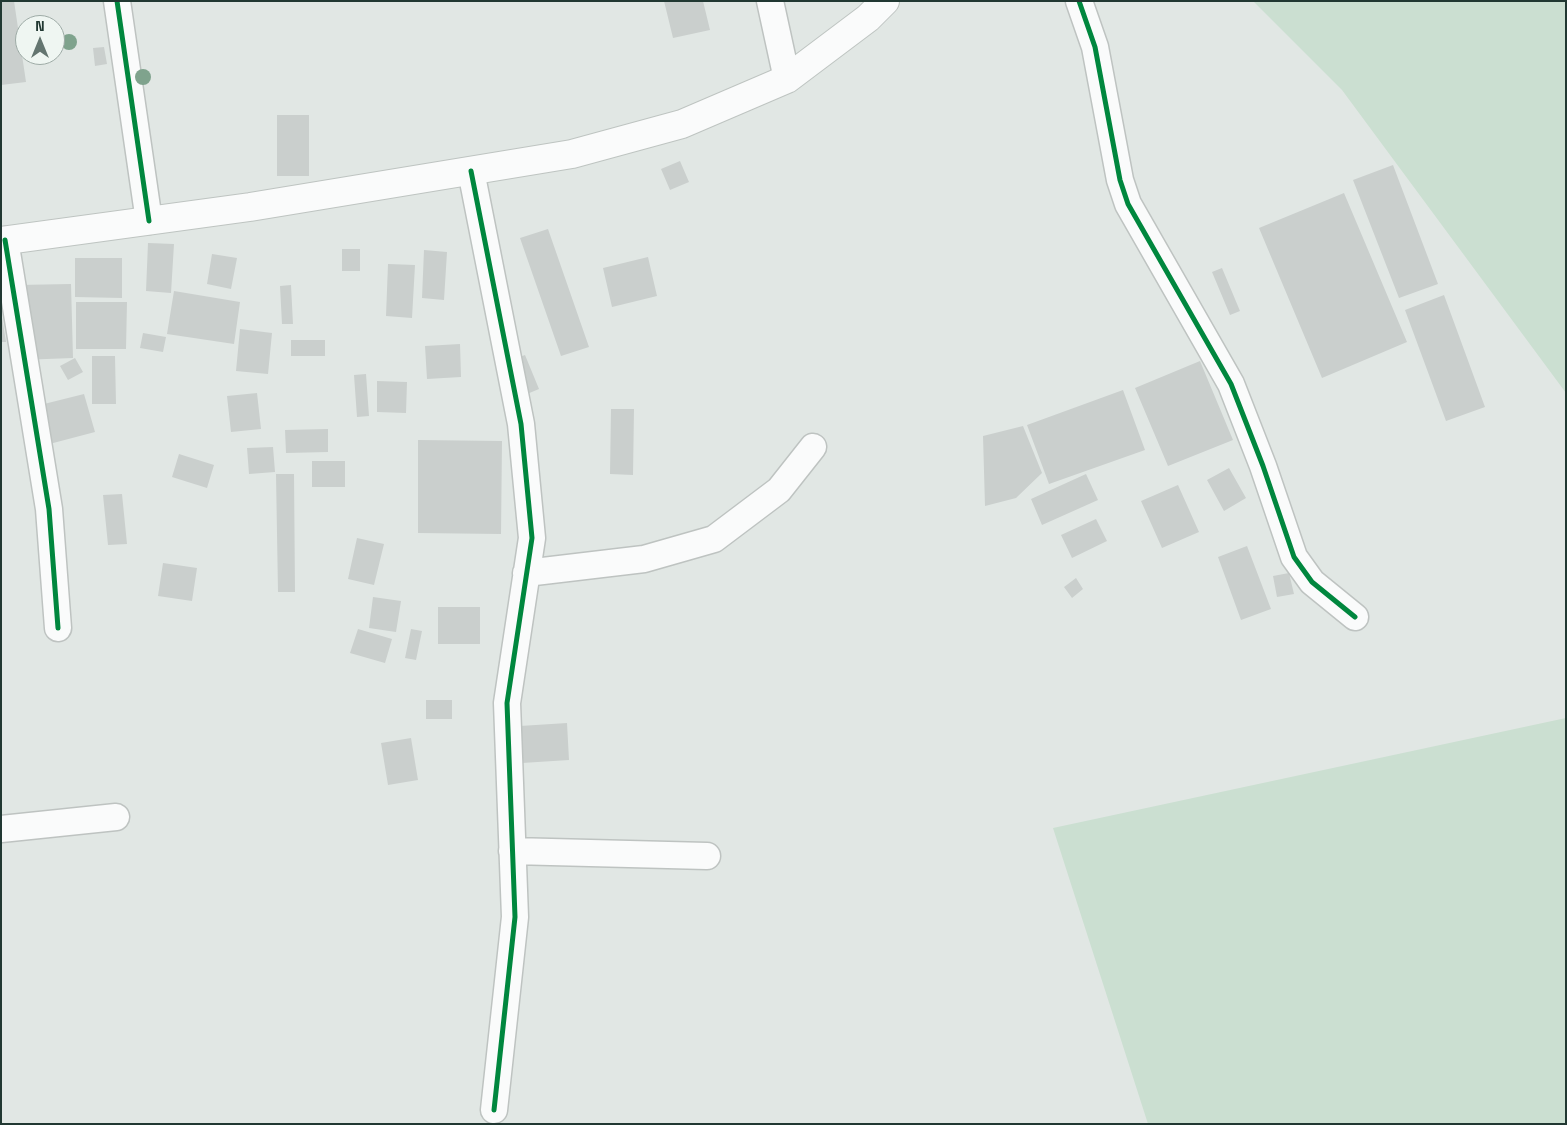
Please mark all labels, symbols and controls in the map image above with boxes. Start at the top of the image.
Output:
north arrow [15,15,65,65]
text: N [35,17,45,35]

